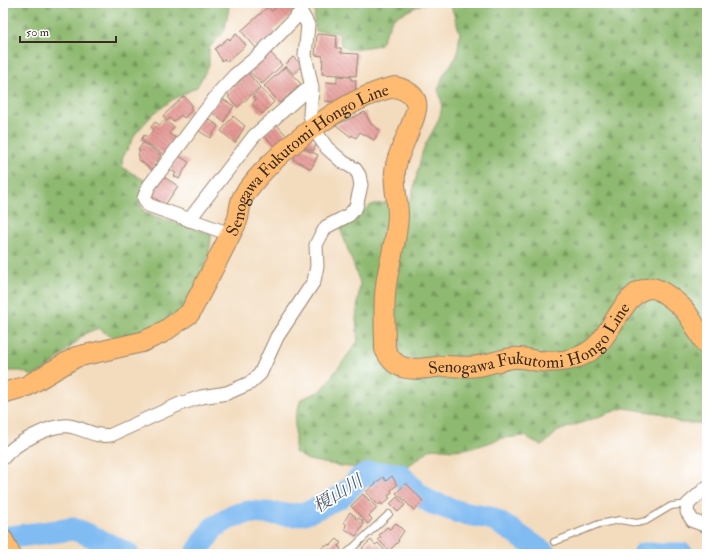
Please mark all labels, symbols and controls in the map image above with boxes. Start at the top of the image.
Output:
scale bar [20,18,116,44]
text: 50 m [26,25,50,40]
street label: Senogawa Fukutomi Hongo Line [221,79,391,239]
street label: Senogawa Fukutomi Hongo Line [427,298,634,378]
water label: 榎山川 [309,469,369,518]

